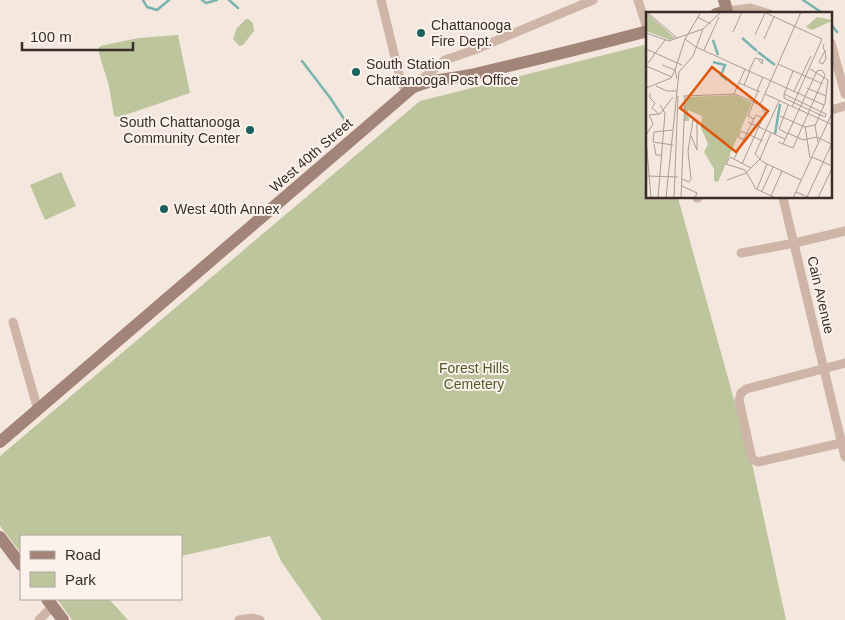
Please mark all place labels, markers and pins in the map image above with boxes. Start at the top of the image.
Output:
place label: Chattanooga Fire Dept. [431,17,511,49]
marker: Chattanooga Fire Dept. [415,27,427,39]
place label: South Station Chattanooga Post Office [366,56,518,88]
marker: South Station Chattanooga Post Office [350,66,362,78]
place label: South Chattanooga Community Center [119,114,240,146]
marker: South Chattanooga Community Center [244,124,256,136]
place label: West 40th Annex [174,201,280,217]
marker: West 40th Annex [158,203,170,215]

